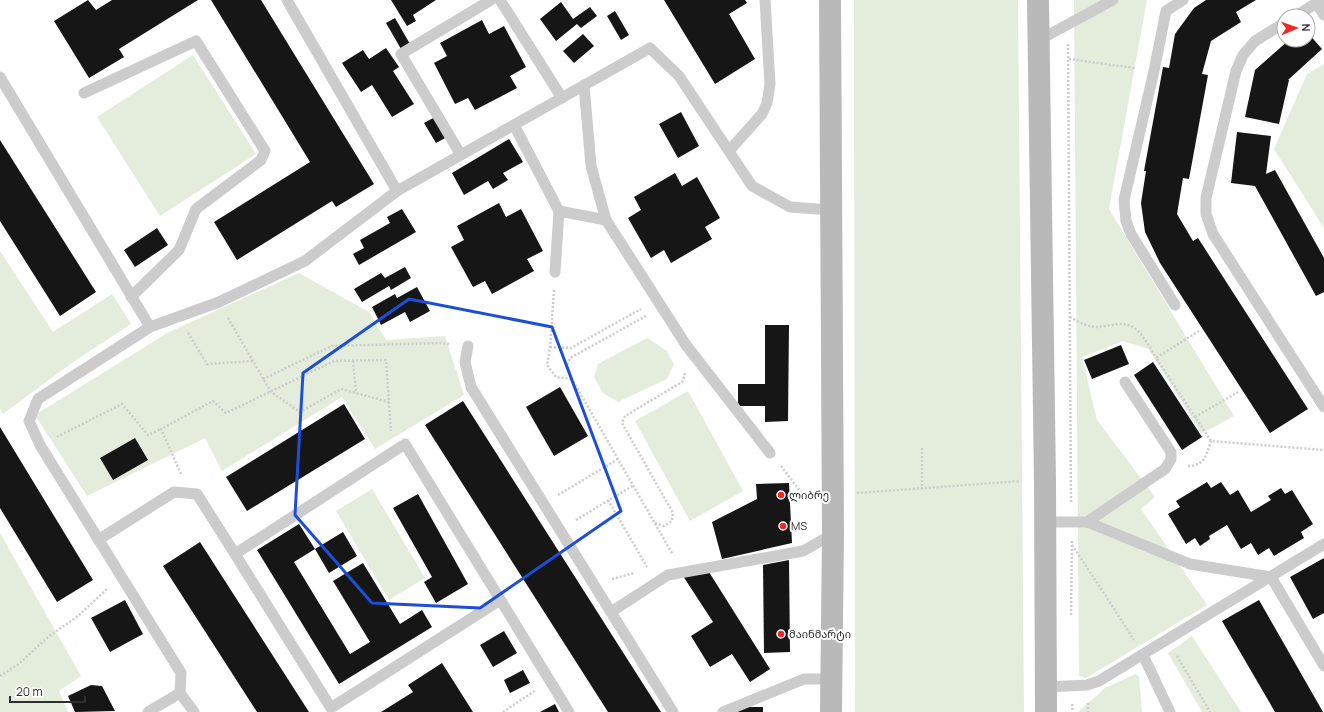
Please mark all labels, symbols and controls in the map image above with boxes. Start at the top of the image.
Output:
north arrow [1276,8,1316,48]
text: N [1299,23,1314,32]
place label: ლიბრე [789,487,829,502]
marker: ლიბრე [776,490,786,500]
place label: MS [791,518,807,533]
marker: MS [778,521,788,531]
place label: მაინმარტი [789,626,851,641]
marker: მაინმარტი [776,629,786,639]
scale bar [10,678,85,704]
text: 20 m [16,683,43,700]

